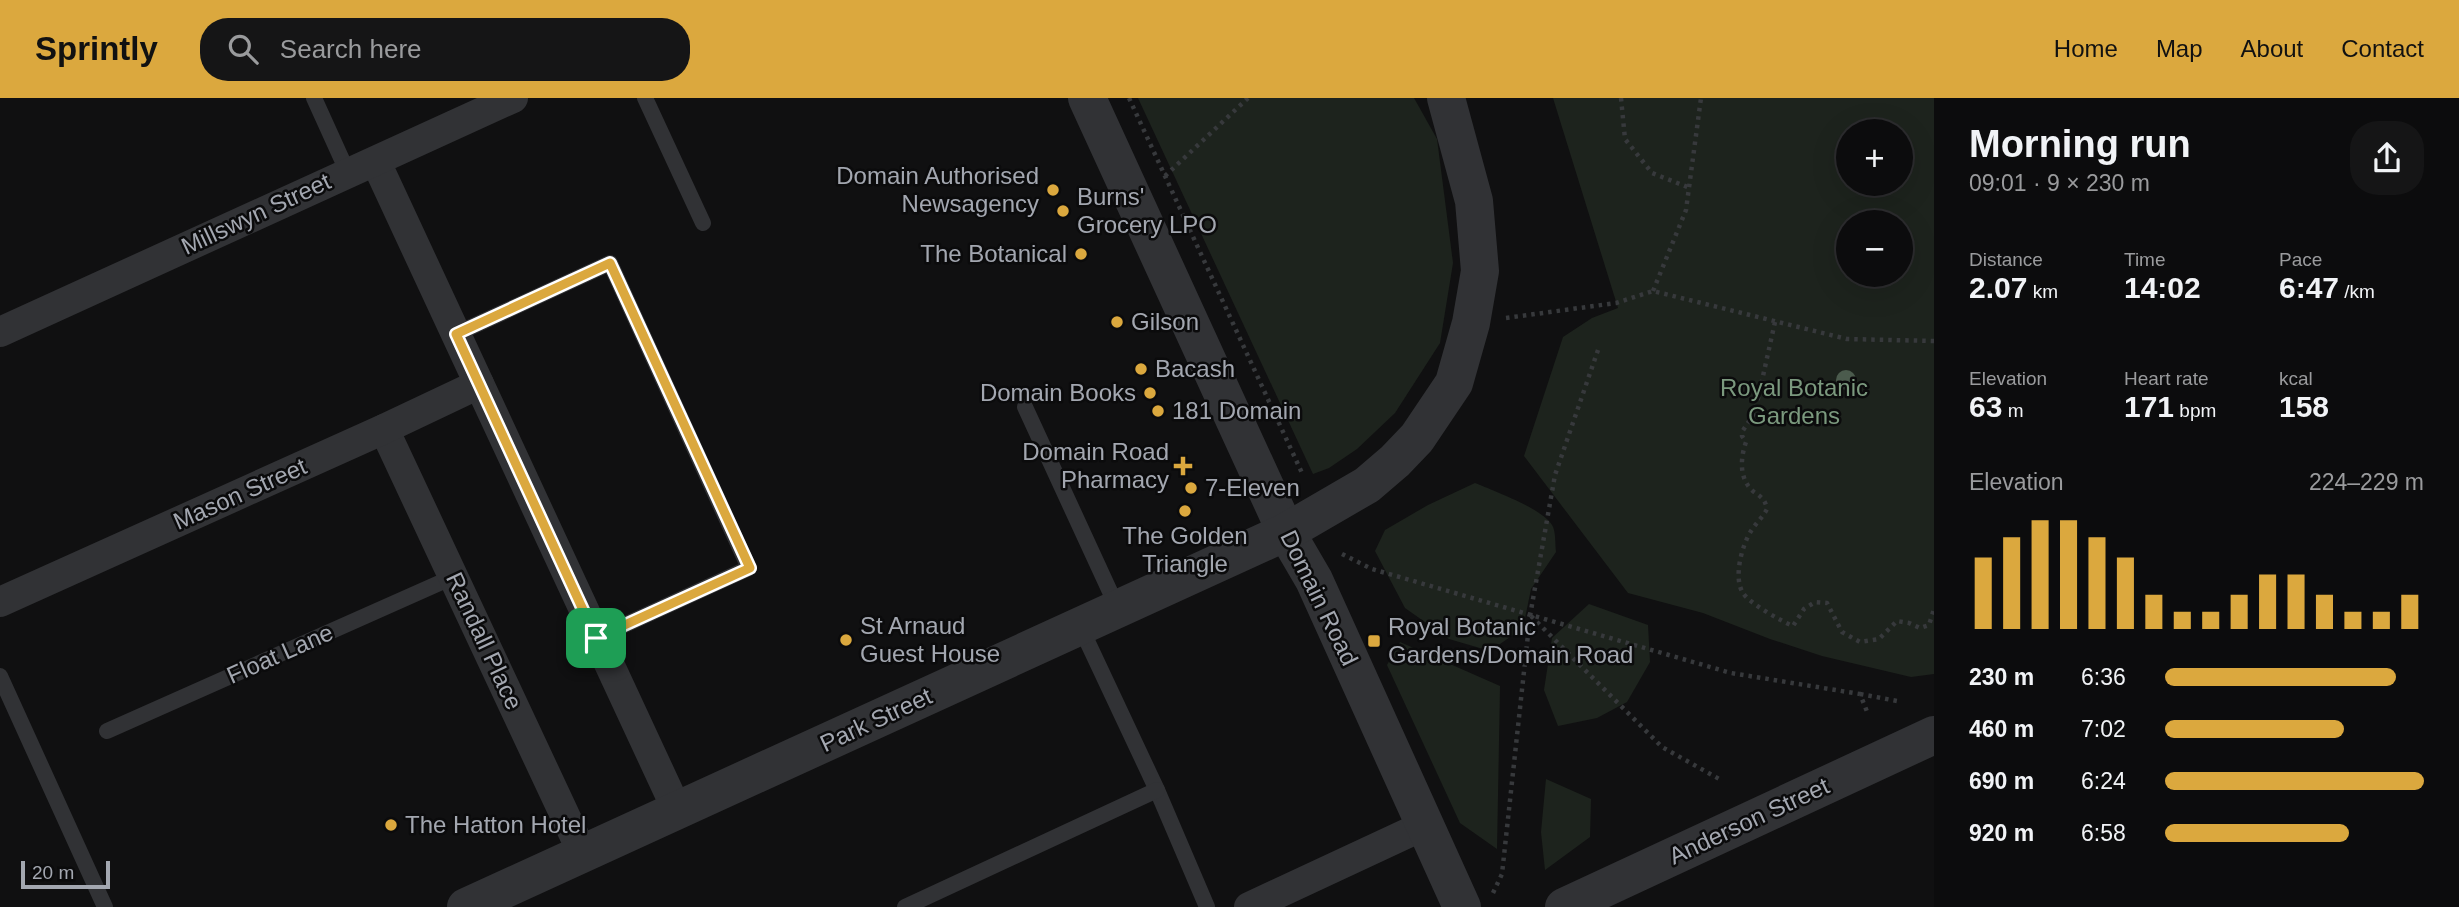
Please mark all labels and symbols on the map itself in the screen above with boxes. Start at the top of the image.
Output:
place label: Domain Authorised Newsagency [836,162,1039,217]
street label: Millswyn Street [177,167,335,260]
marker: Domain Authorised Newsagency [1045,182,1061,198]
place label: Burns' Grocery LPO [1077,183,1217,238]
marker: Burns' Grocery LPO [1055,203,1071,219]
place label: The Botanical [920,240,1067,267]
marker: The Botanical [1073,246,1089,262]
place label: Gilson [1131,308,1199,335]
marker: Gilson [1109,314,1125,330]
place label: Bacash [1155,355,1235,382]
marker: Bacash [1133,361,1149,377]
park label: Royal Botanic Gardens [1720,374,1868,429]
place label: Domain Books [980,379,1136,406]
marker: Domain Books [1142,385,1158,401]
place label: 181 Domain [1172,397,1301,424]
marker: 181 Domain [1150,403,1166,419]
place label: Domain Road Pharmacy [1022,438,1169,493]
street label: Mason Street [169,452,311,535]
marker: Domain Road Pharmacy [1175,458,1191,474]
place label: 7-Eleven [1205,474,1300,501]
marker: 7-Eleven [1183,480,1199,496]
marker: The Golden Triangle [1177,503,1193,519]
place label: The Golden Triangle [1122,522,1248,577]
street label: Domain Road [1275,526,1364,670]
street label: Randall Place [441,568,528,714]
pin [566,608,626,668]
place label: St Arnaud Guest House [860,612,1000,667]
place label: Royal Botanic Gardens/Domain Road [1388,613,1633,668]
street label: Float Lane [222,618,337,689]
marker: St Arnaud Guest House [838,632,854,648]
marker: Royal Botanic Gardens/Domain Road [1366,633,1382,649]
street label: Park Street [816,682,936,757]
street label: Anderson Street [1664,772,1833,869]
place label: The Hatton Hotel [405,811,586,838]
marker: The Hatton Hotel [383,817,399,833]
scale bar [21,858,110,890]

